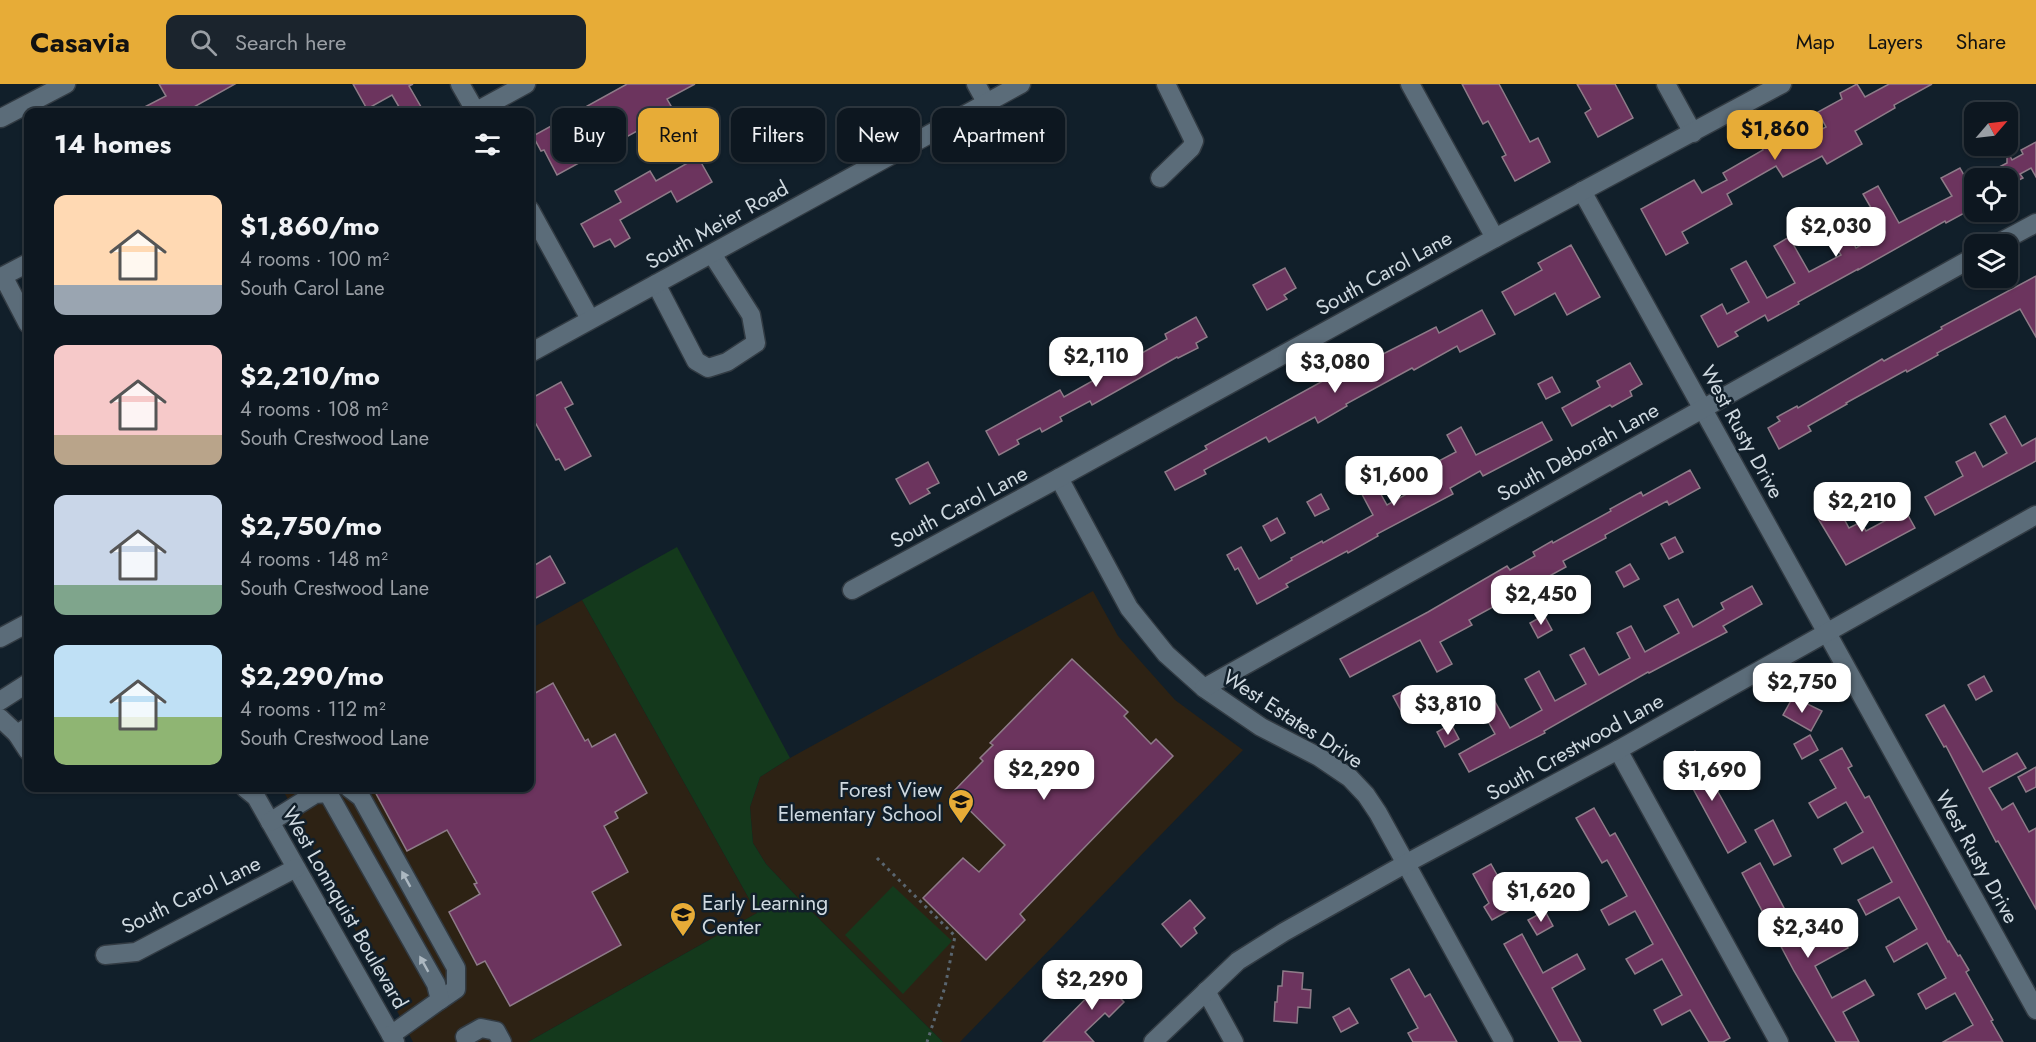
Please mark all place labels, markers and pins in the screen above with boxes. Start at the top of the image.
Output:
pin: $1,860 [1726,110,1824,161]
pin: $2,030 [1787,207,1885,258]
pin: $2,110 [1047,337,1145,388]
pin: $3,080 [1286,343,1384,394]
pin: $1,600 [1345,456,1443,507]
pin: $2,210 [1813,482,1911,533]
pin: $2,450 [1492,575,1590,626]
pin: $2,750 [1753,663,1851,714]
pin: $3,810 [1399,685,1497,736]
pin: $2,290 [995,750,1093,801]
pin: $1,690 [1663,751,1761,802]
place label: Forest View Elementary School [778,775,943,829]
school or university icon: Forest View Elementary School [946,787,976,825]
pin: $1,620 [1492,872,1590,923]
place label: Early Learning Center [702,888,828,942]
school or university icon: Early Learning Center [668,900,698,938]
pin: $2,340 [1759,908,1857,959]
pin: $2,290 [1043,960,1141,1011]

